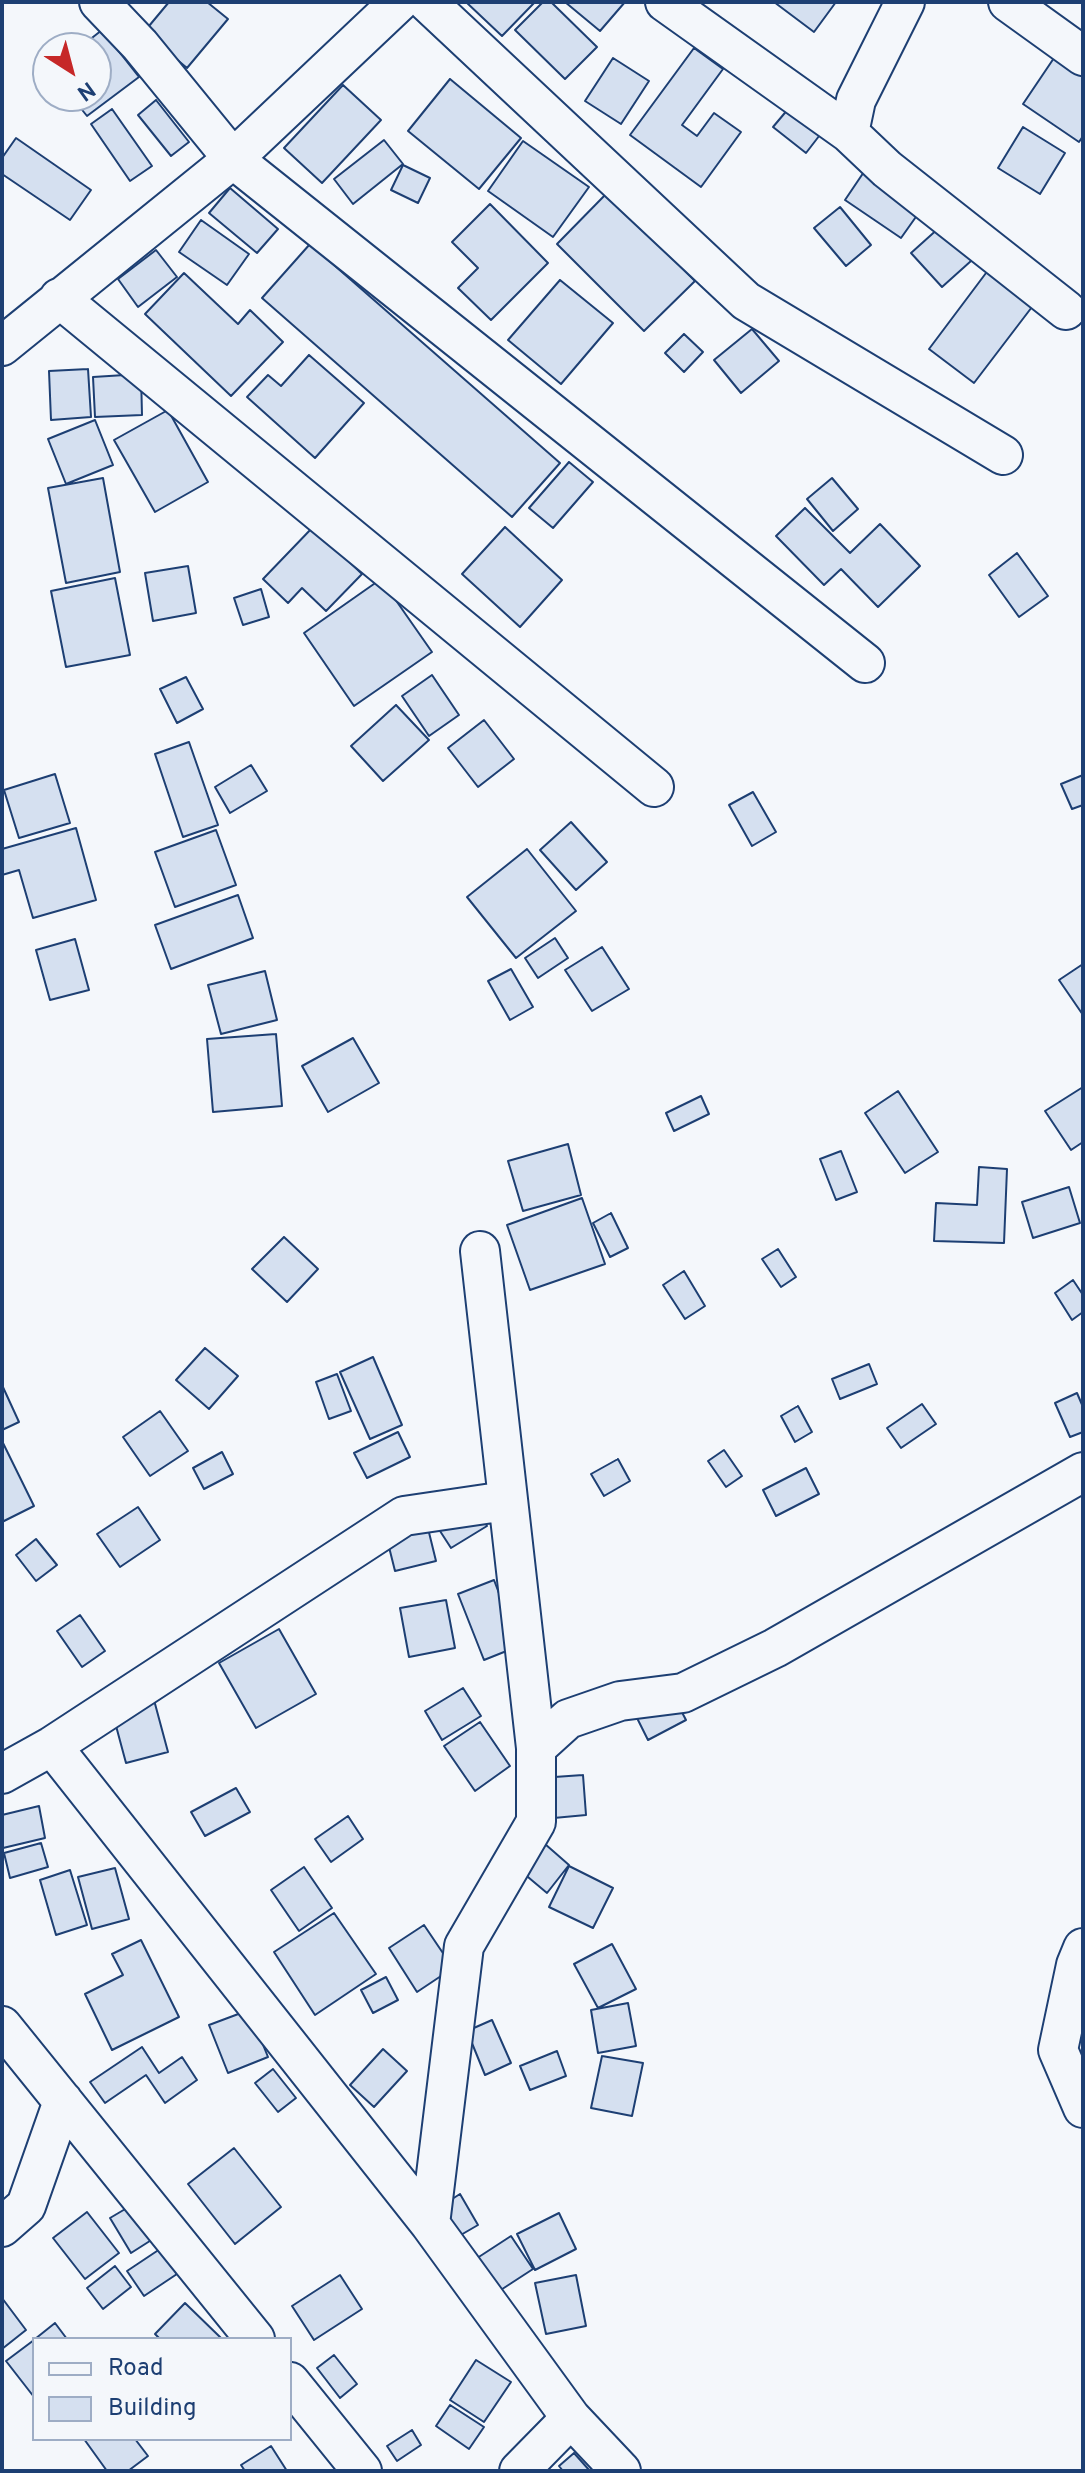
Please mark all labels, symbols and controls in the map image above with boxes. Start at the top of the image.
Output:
north arrow [32,32,112,112]
text: N [71,75,100,106]
legend [32,2337,292,2441]
text: Road [108,2354,164,2384]
text: Building [108,2394,197,2424]

